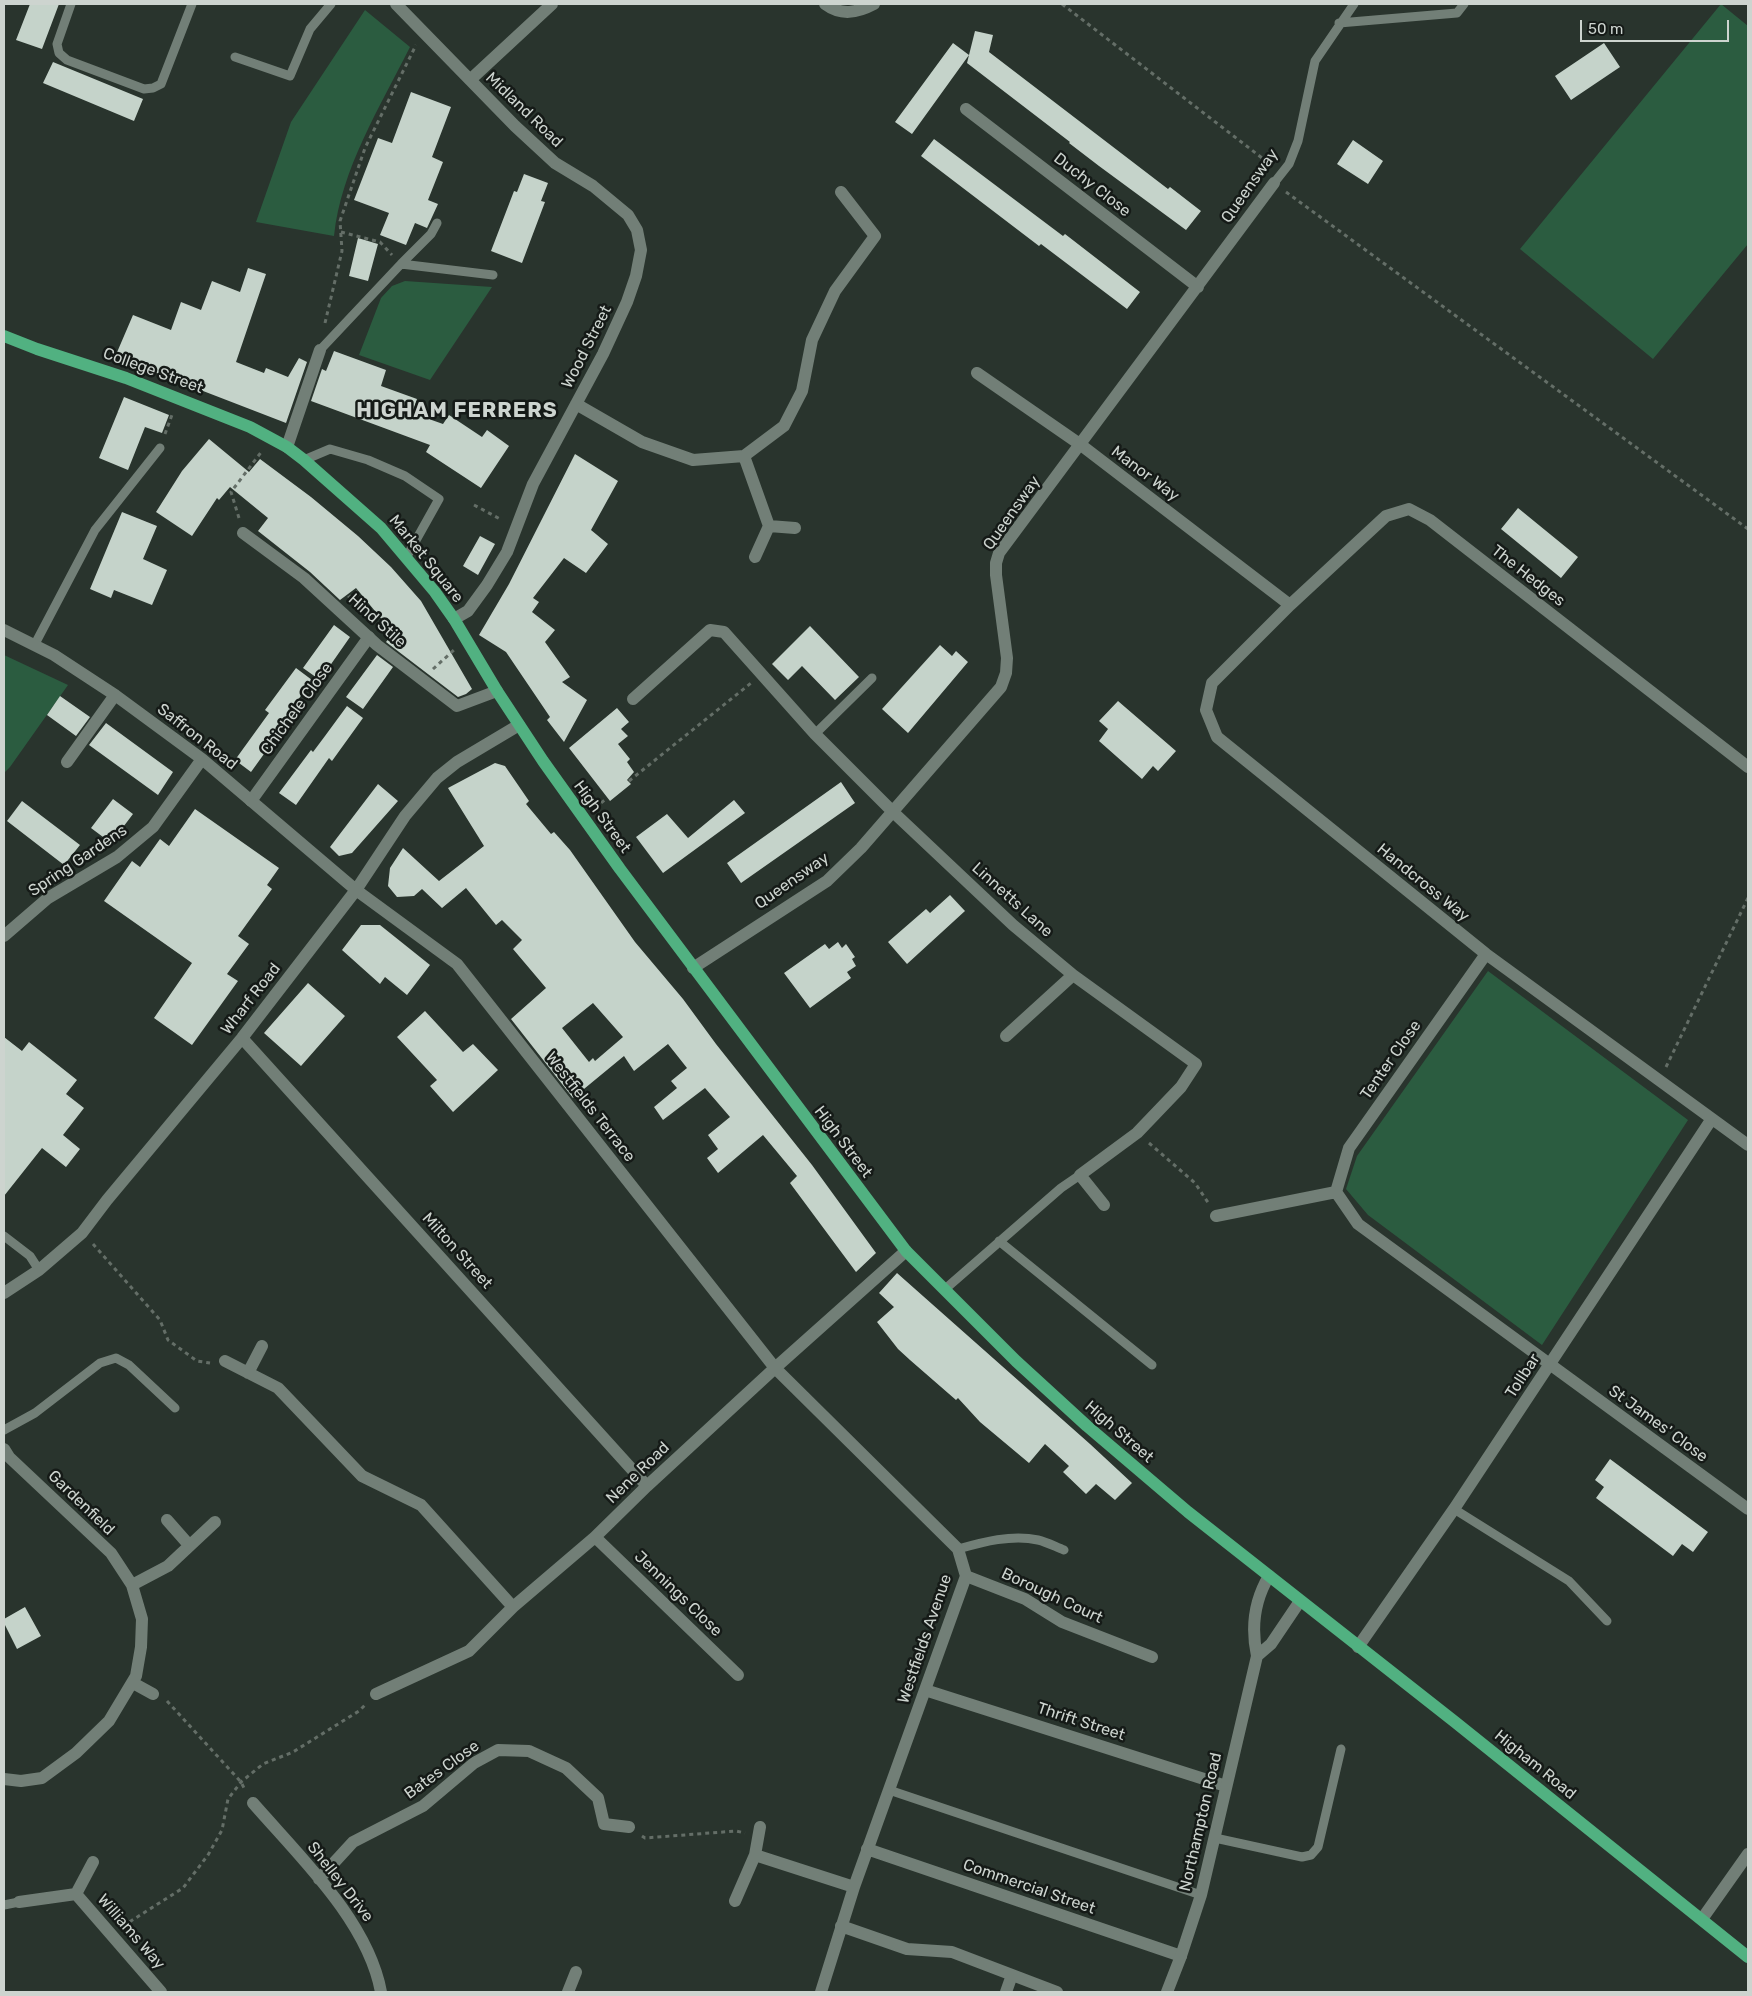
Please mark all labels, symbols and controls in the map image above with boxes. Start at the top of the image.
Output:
scale bar [1582,10,1731,42]
text: 50 m [1588,20,1623,38]
street label: Midland Road [481,68,567,152]
street label: Queensway [1217,145,1283,227]
street label: Duchy Close [1050,149,1134,221]
street label: Wood Street [558,302,616,392]
street label: College Street [100,344,206,398]
district label: HIGHAM FERRERS [355,398,559,424]
street label: Manor Way [1107,442,1183,506]
street label: Queensway [979,472,1045,554]
street label: Market Square [385,511,467,607]
street label: The Hedges [1487,541,1569,611]
street label: Hind Stile [344,590,410,652]
street label: Chichele Close [257,659,337,759]
street label: Saffron Road [153,700,241,774]
street label: High Street [569,777,635,857]
street label: Spring Gardens [25,821,131,901]
street label: Handcross Way [1373,840,1473,926]
street label: Queensway [751,848,833,914]
street label: Linnetts Lane [968,859,1056,941]
street label: Wharf Road [217,959,285,1039]
street label: Tenter Close [1357,1017,1425,1103]
street label: Westfields Terrace [541,1048,639,1166]
street label: High Street [810,1102,876,1182]
street label: Milton Street [418,1209,496,1293]
street label: Tollbar [1502,1350,1544,1402]
street label: St James' Close [1605,1381,1711,1467]
street label: High Street [1081,1397,1157,1467]
street label: Nene Road [602,1438,674,1508]
street label: Gardenfield [44,1467,118,1539]
street label: Jennings Close [630,1547,726,1641]
street label: Borough Court [998,1564,1106,1628]
street label: Westfields Avenue [894,1572,956,1706]
street label: Thrift Street [1035,1699,1127,1745]
street label: Higham Road [1490,1726,1580,1804]
street label: Bates Close [401,1736,483,1804]
street label: Northampton Road [1176,1751,1226,1893]
street label: Shelley Drive [303,1838,377,1926]
street label: Commercial Street [960,1855,1098,1919]
street label: Williams Way [93,1890,169,1974]

